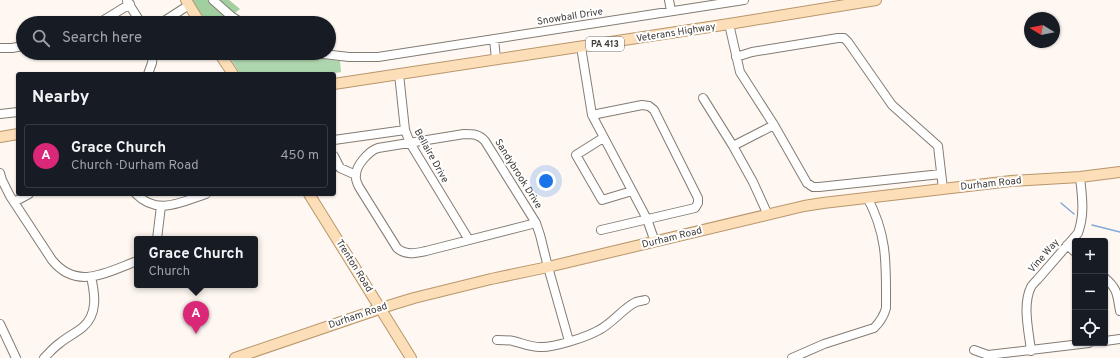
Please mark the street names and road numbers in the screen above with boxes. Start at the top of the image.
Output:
street label: Snowball Drive [536,5,604,29]
street label: Veterans Highway [635,20,717,46]
road number: PA 413 [586,37,624,51]
street label: Bellaire Drive [411,127,451,185]
street label: Sandybrook Drive [491,137,545,211]
street label: Durham Road [960,174,1022,194]
street label: Durham Road [641,224,703,252]
street label: Vine Way [1026,236,1062,276]
street label: Trenton Road [333,237,375,295]
street label: Durham Road [327,300,389,332]

